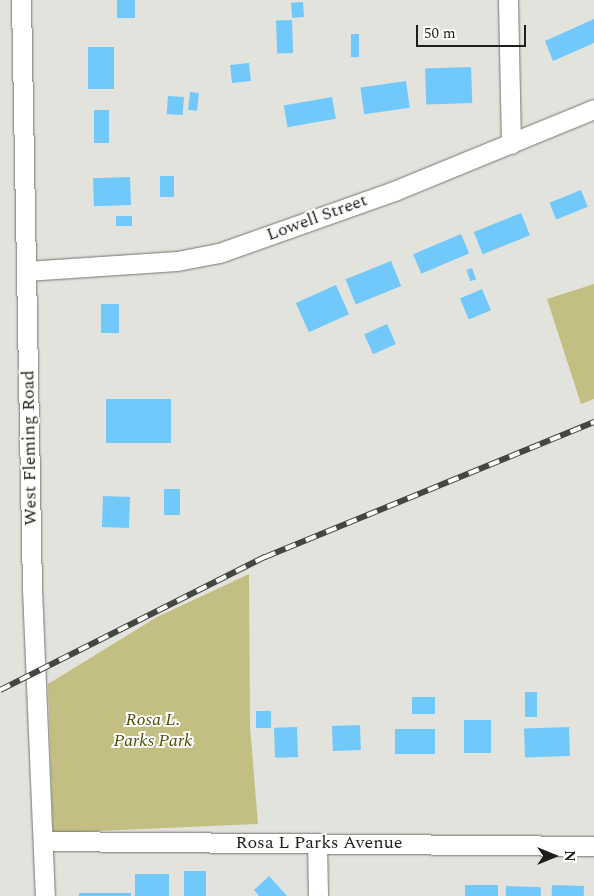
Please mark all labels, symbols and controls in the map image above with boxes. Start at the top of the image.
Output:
scale bar [419,15,529,47]
text: 50 m [424,22,456,45]
street label: Lowell Street [264,190,370,246]
street label: West Fleming Road [18,370,42,526]
park label: Rosa L. Parks Park [113,710,193,752]
north arrow [529,831,579,881]
street label: Rosa L Parks Avenue [235,832,403,854]
text: N [559,850,580,862]

